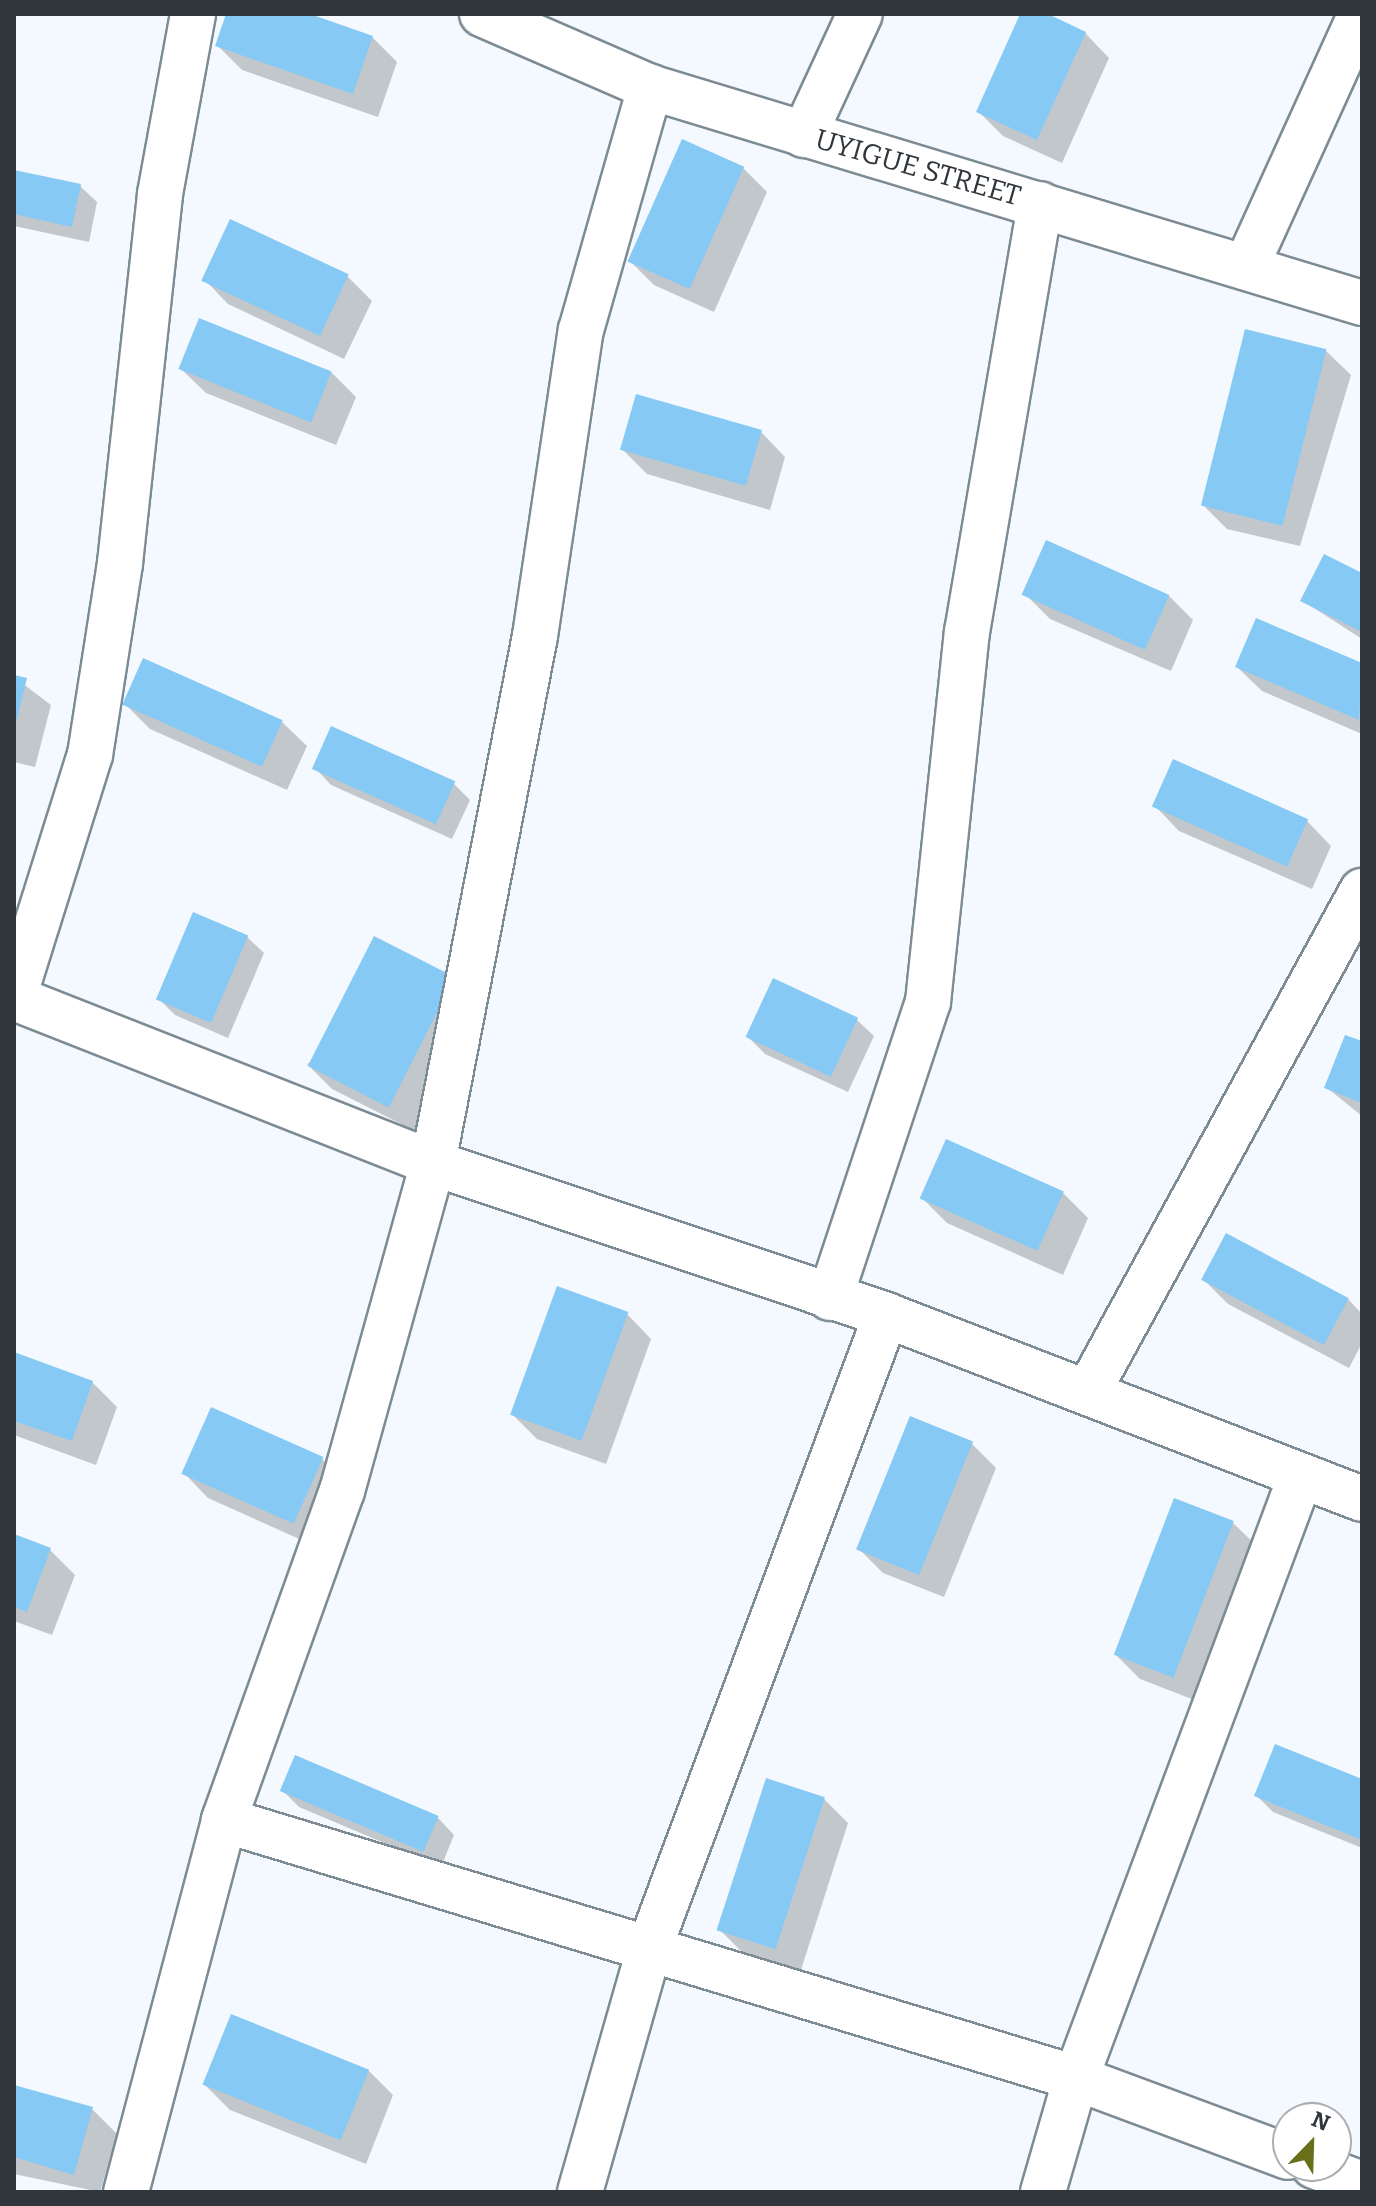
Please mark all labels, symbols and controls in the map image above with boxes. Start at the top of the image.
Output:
street label: UYIGUE STREET [811,123,1025,213]
north arrow [1272,2102,1352,2182]
text: N [1308,2106,1334,2137]

